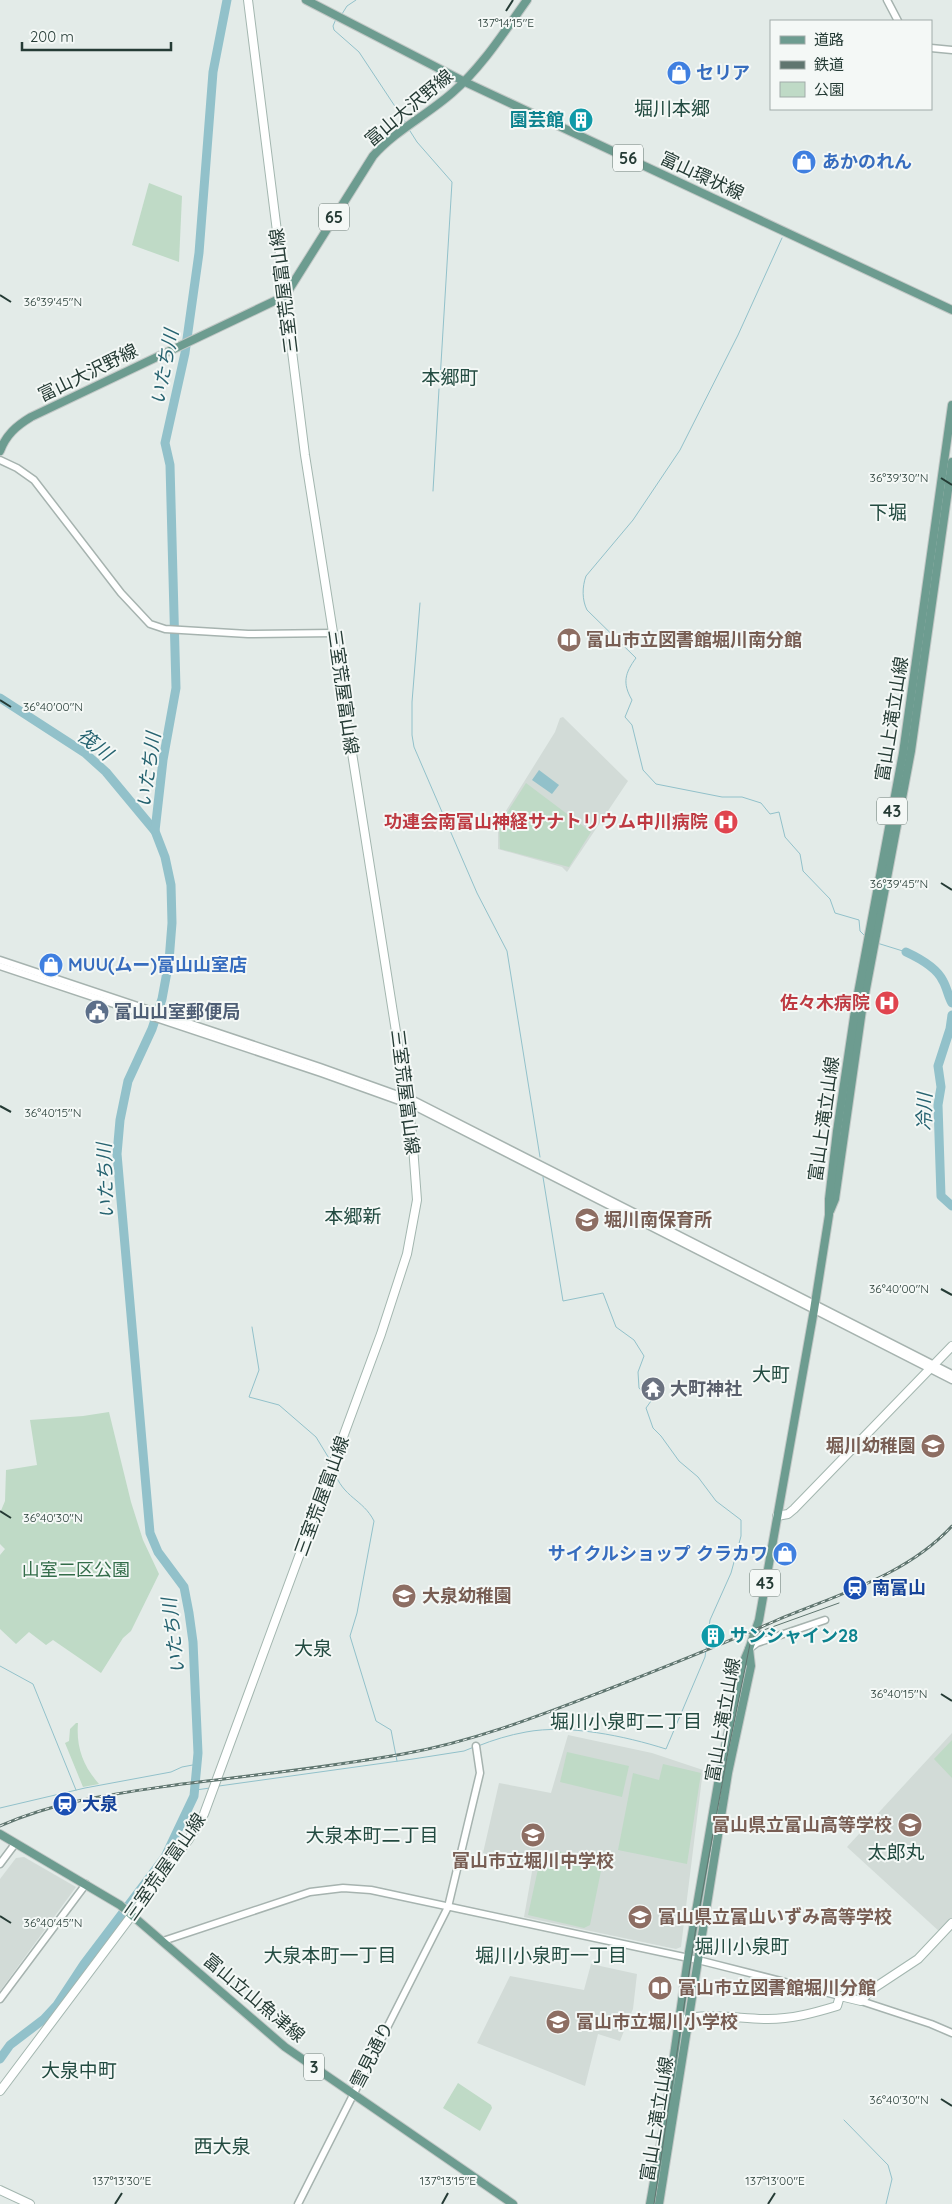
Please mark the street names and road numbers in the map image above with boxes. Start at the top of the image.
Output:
street label: 富山大沢野線 [360,64,457,151]
road number: 56 [613,144,643,172]
street label: 富山環状線 [657,146,748,205]
road number: 65 [319,203,349,230]
street label: 三室荒屋富山線 [264,227,303,355]
street label: 富山大沢野線 [34,339,141,407]
street label: 三室荒屋富山線 [323,628,364,756]
street label: 富山上滝立山線 [870,655,913,783]
road number: 43 [877,798,907,824]
street label: 三室荒屋富山線 [386,1028,425,1156]
street label: 富山上滝立山線 [803,1055,844,1183]
street label: 三室荒屋富山線 [289,1433,354,1559]
road number: 43 [750,1570,780,1596]
street label: 富山上滝立山線 [700,1656,745,1784]
street label: 三室荒屋富山線 [119,1809,210,1925]
street label: 富山立山魚津線 [199,1948,310,2047]
street label: 雪見通り [345,2017,398,2092]
road number: 3 [304,2054,324,2080]
street label: 富山上滝立山線 [635,2055,678,2183]

